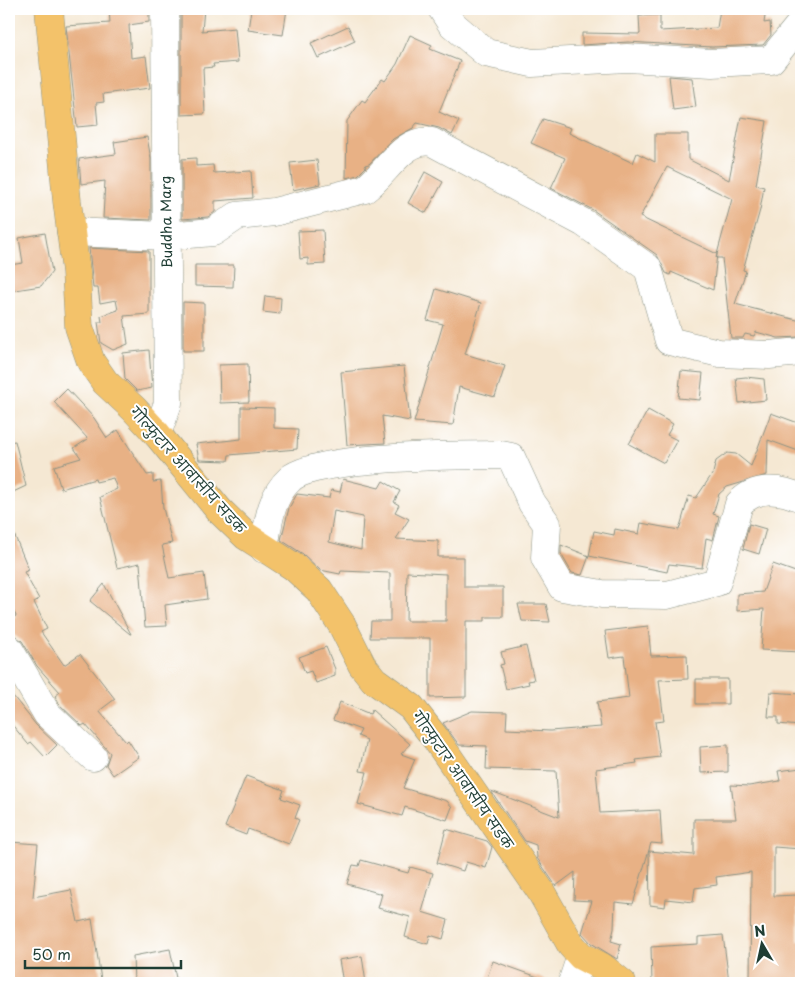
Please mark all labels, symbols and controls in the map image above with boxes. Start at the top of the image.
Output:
street label: Buddha Marg [155,176,177,268]
street label: गोल्फुटार आवासीय सडक [125,401,251,539]
street label: गोल्फुटार आवासीय सडक [407,706,519,854]
text: N [753,919,767,942]
north arrow [738,920,788,970]
scale bar [25,937,181,969]
text: 50 m [32,942,71,965]

